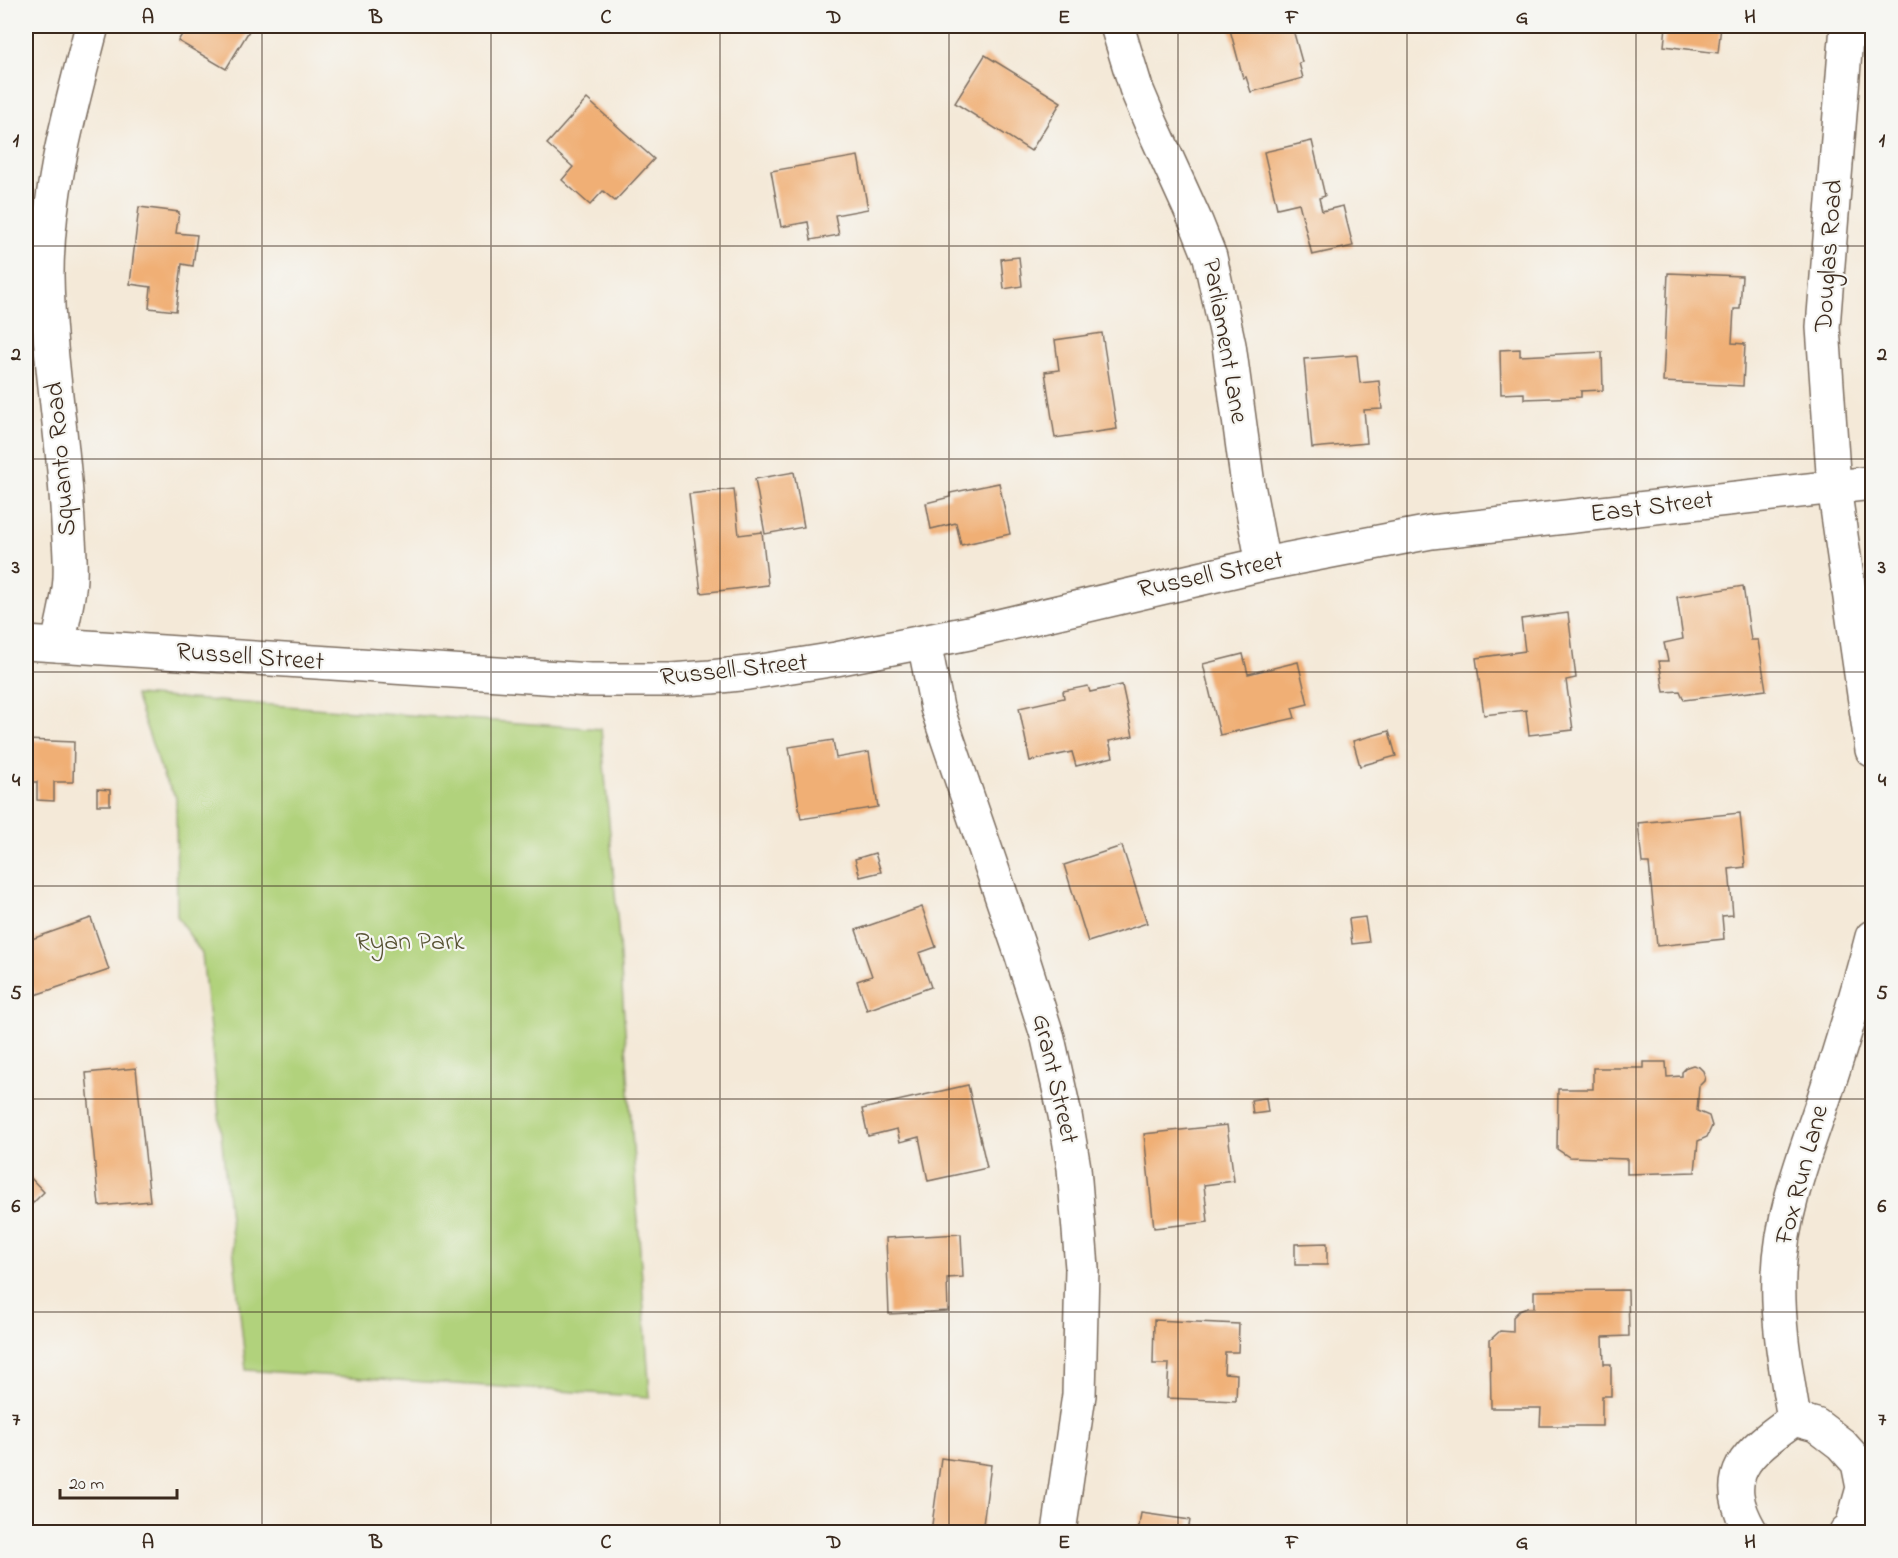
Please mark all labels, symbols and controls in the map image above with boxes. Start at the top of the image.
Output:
text: A [142,4,154,33]
text: B [368,4,383,33]
text: C [601,4,612,33]
text: D [826,4,841,33]
text: E [1058,4,1070,33]
text: F [1285,4,1299,33]
text: G [1516,4,1529,33]
text: H [1744,4,1756,33]
text: 1 [13,127,20,156]
text: 1 [1879,127,1886,156]
street label: Douglas Road [1806,178,1854,335]
street label: Parliament Lane [1191,256,1257,427]
text: 2 [10,341,21,370]
text: 2 [1876,341,1887,370]
street label: Squanto Road [36,380,88,538]
street label: East Street [1588,482,1716,534]
street label: Russell Street [1135,542,1288,610]
text: 3 [11,554,20,583]
text: 3 [1877,554,1886,583]
street label: Russell Street [175,634,325,682]
street label: Russell Street [658,644,810,698]
text: 4 [12,767,21,796]
text: 4 [1878,767,1887,796]
park label: Ryan Park [355,924,465,962]
text: 5 [10,980,22,1009]
text: 5 [1876,980,1888,1009]
street label: Grant Street [1021,1010,1087,1148]
street label: Fox Run Lane [1766,1101,1840,1250]
text: 6 [12,1193,21,1222]
text: 6 [1878,1193,1887,1222]
text: 7 [12,1406,21,1435]
text: 7 [1878,1406,1887,1435]
scale bar [60,1462,177,1500]
text: 20 m [69,1472,104,1498]
text: A [142,1529,154,1558]
text: B [368,1529,383,1558]
text: C [601,1529,612,1558]
text: D [826,1529,841,1558]
text: E [1058,1529,1070,1558]
text: F [1285,1529,1299,1558]
text: G [1516,1529,1529,1558]
text: H [1744,1529,1756,1558]

